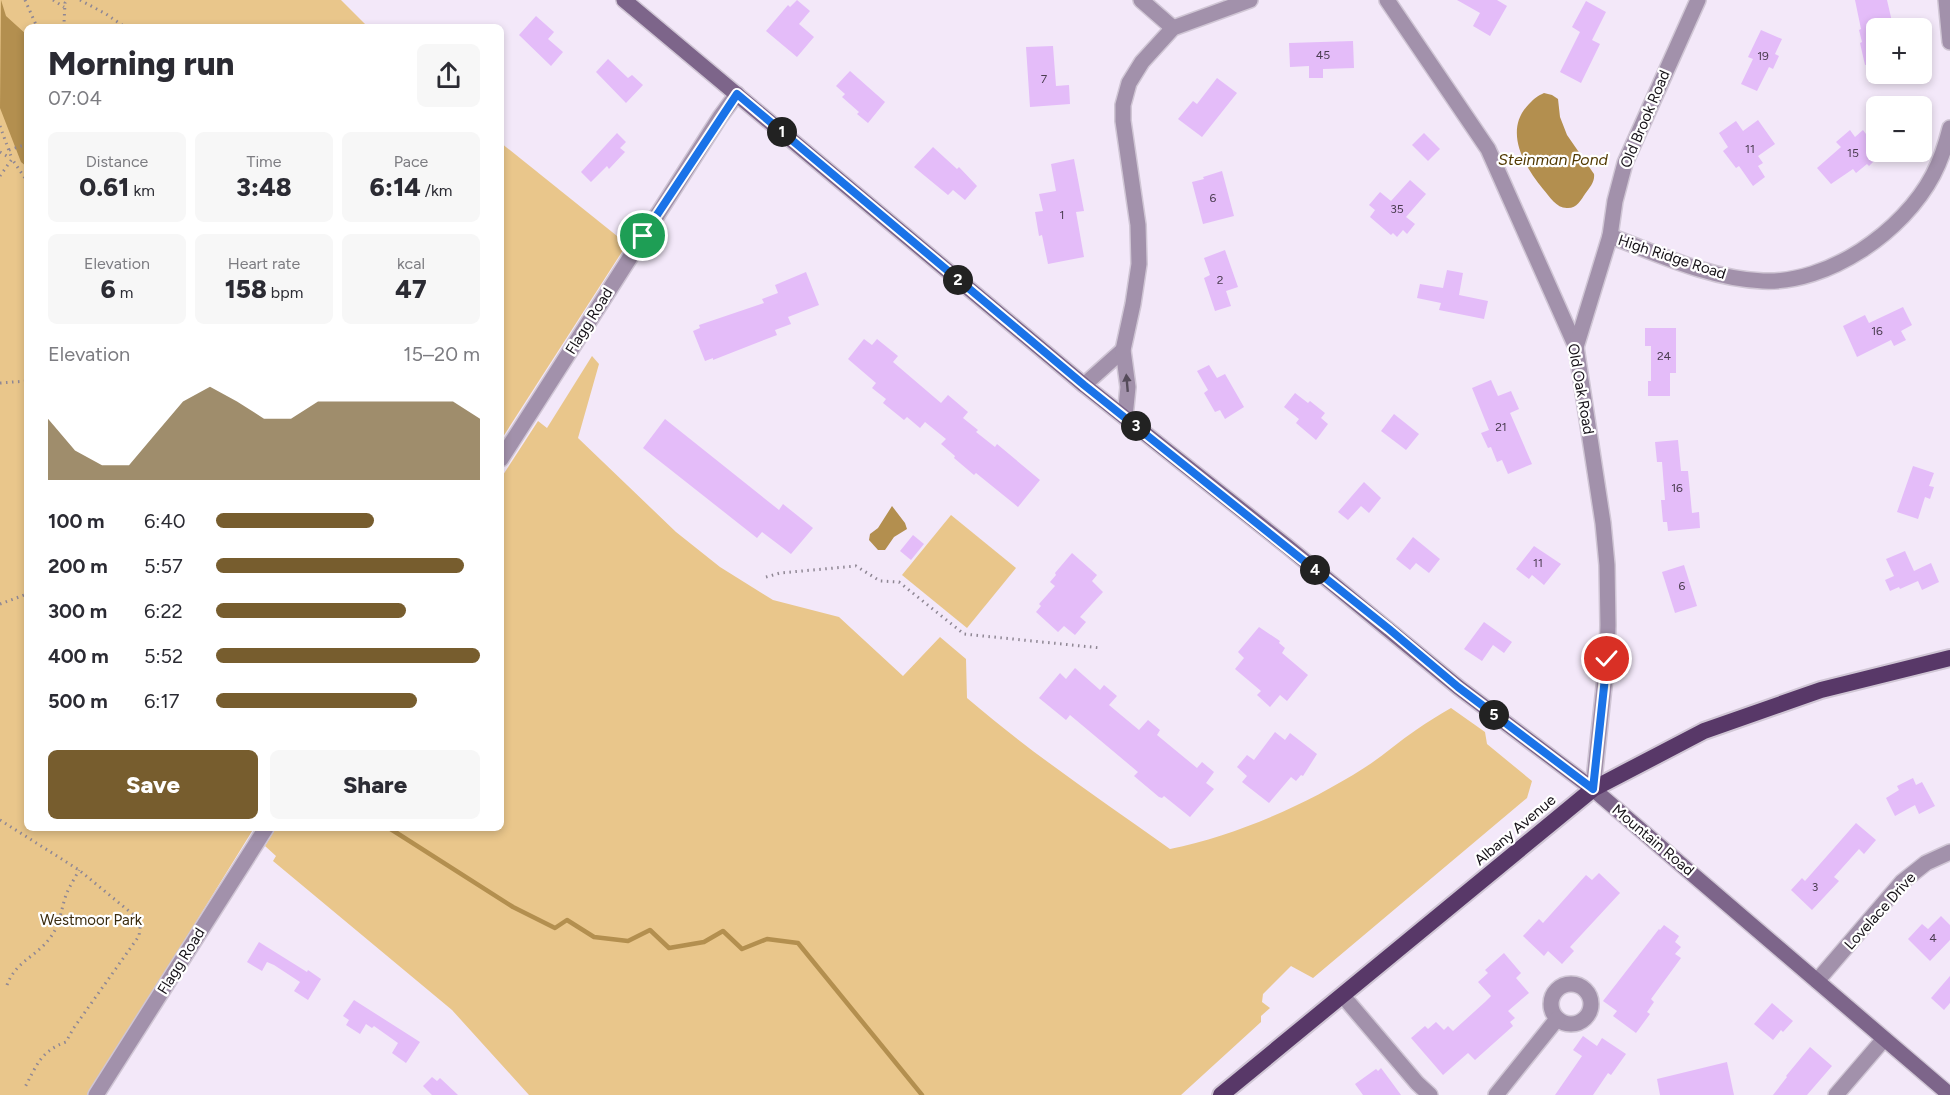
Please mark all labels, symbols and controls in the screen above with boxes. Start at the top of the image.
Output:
map controls [1866,18,1932,162]
button: + [1866,18,1932,84]
text: Morning run [48,44,234,83]
button: share [417,44,480,107]
house number: 45 [1316,48,1330,62]
house number: 19 [1757,49,1769,63]
street label: Old Brook Road [1616,67,1674,171]
house number: 7 [1041,72,1048,86]
text: 07:04 [48,86,102,110]
button: − [1866,96,1932,162]
pin: 1 [767,117,797,147]
text: 1 [779,122,785,141]
house number: 11 [1745,142,1755,156]
house number: 15 [1847,146,1859,160]
water label: Steinman Pond [1498,150,1609,169]
text: Distance [86,152,148,171]
text: Time [247,152,281,171]
text: Pace [394,152,428,171]
text: 0.61 [79,171,129,203]
text: 3:48 [236,171,292,203]
text: 6:14 [370,171,421,203]
text: km [129,181,155,200]
text: /km [421,181,452,200]
house number: 6 [1210,191,1217,205]
house number: 35 [1390,202,1404,216]
house number: 1 [1060,208,1064,222]
pin [617,210,668,261]
icon: arrive [626,219,659,252]
street label: High Ridge Road [1616,231,1728,283]
text: Elevation [84,254,150,273]
text: Heart rate [228,254,300,273]
text: kcal [397,254,425,273]
pin: 2 [943,265,973,295]
text: 2 [953,270,963,289]
text: 6 [101,273,116,305]
text: 158 [225,273,267,305]
text: 47 [395,273,427,305]
house number: 2 [1217,273,1223,287]
text: m [116,283,133,302]
text: bpm [267,283,303,302]
street label: Flagg Road [562,284,616,358]
house number: 16 [1871,324,1883,338]
text: Elevation [48,342,130,366]
text: 15–20 m [403,342,480,366]
street label: Old Oak Road [1564,342,1598,436]
house number: 24 [1657,349,1672,363]
one-way arrow [1122,374,1132,393]
pin: 3 [1121,411,1151,441]
text: 3 [1132,416,1140,435]
house number: 21 [1495,420,1507,434]
house number: 16 [1671,481,1683,495]
text: 100 m [48,509,105,533]
text: 6:40 [144,509,186,533]
text: 200 m [48,554,108,578]
text: 5:57 [144,554,183,578]
pin: 4 [1300,555,1330,585]
house number: 11 [1533,556,1543,570]
text: 4 [1310,560,1320,579]
house number: 6 [1679,579,1686,593]
text: 300 m [48,599,107,623]
text: 6:22 [144,599,183,623]
pin [1581,633,1632,684]
icon: check [1590,642,1623,675]
text: 400 m [48,644,109,668]
text: 5:52 [144,644,183,668]
text: 500 m [48,689,108,713]
text: 6:17 [144,689,179,713]
pin: 5 [1479,700,1509,730]
text: 5 [1489,705,1499,724]
button: Save [48,750,258,819]
button: Share [270,750,480,819]
street label: Albany Avenue [1471,791,1559,869]
street label: Mountain Road [1608,800,1698,880]
street label: Lovelace Drive [1841,869,1919,953]
house number: 3 [1812,880,1818,894]
park label: Westmoor Park [40,911,143,929]
street label: Flagg Road [154,924,208,998]
house number: 4 [1929,931,1937,945]

